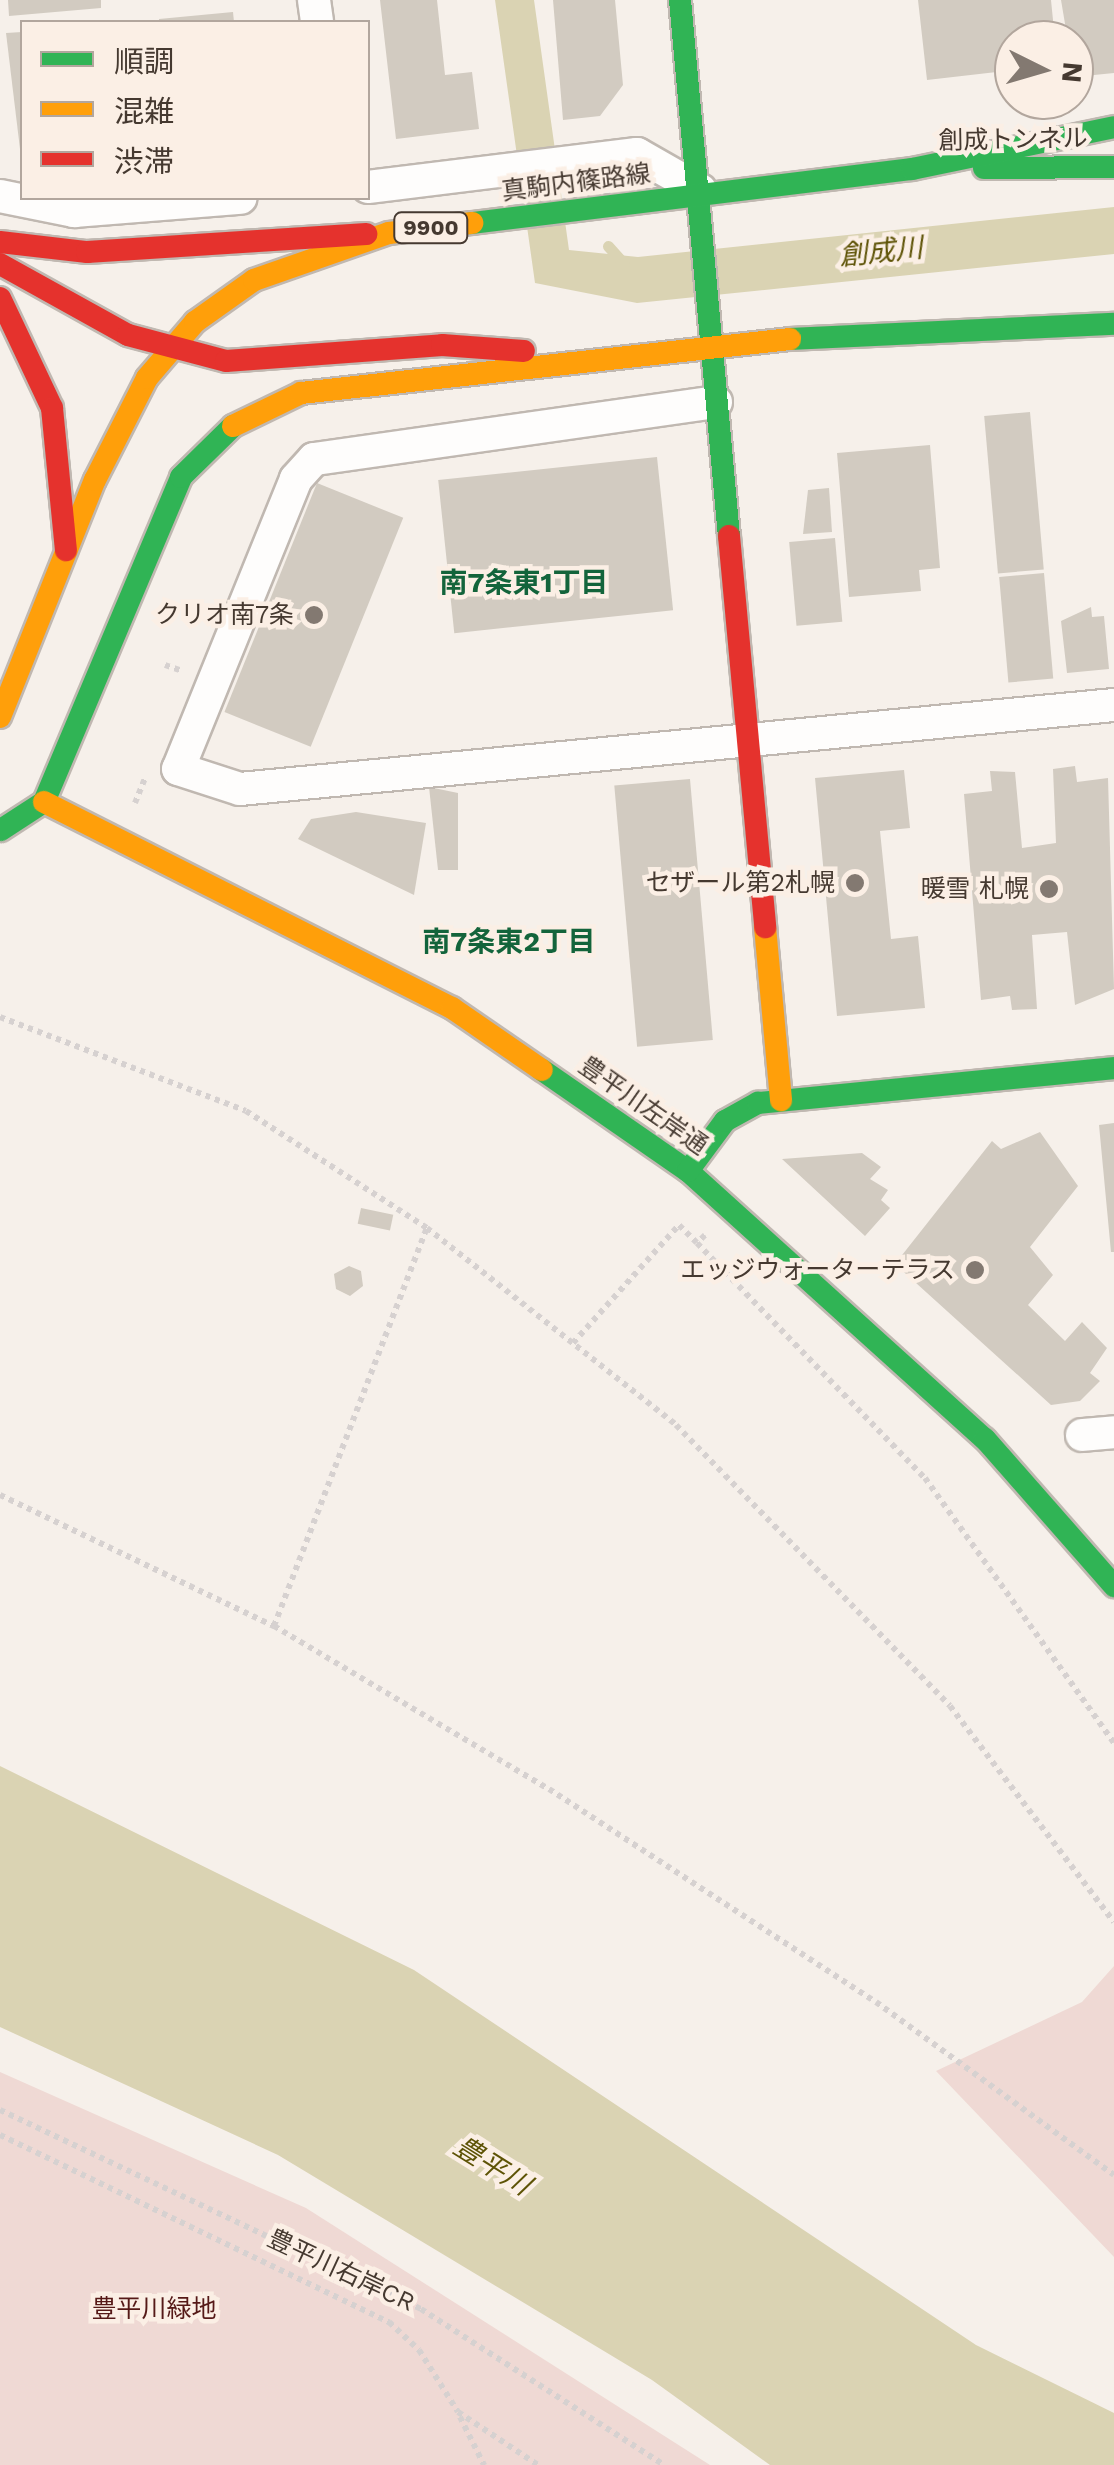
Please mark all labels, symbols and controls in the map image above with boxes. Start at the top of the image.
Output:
legend [20,20,370,200]
north arrow [994,20,1094,120]
text: 順調 [114,44,174,79]
text: N [1055,61,1090,84]
text: 混雑 [114,94,174,129]
street label: 創成トンネル [938,124,1088,156]
text: 渋滞 [114,144,174,179]
street label: 真駒内篠路線 [500,159,652,207]
road number: 9900 [391,211,471,245]
water label: 創成川 [837,231,925,273]
district label: 南7条東1丁目 [439,566,609,600]
place label: クリオ南7条 [155,600,294,630]
marker: クリオ南7条 [303,604,325,626]
place label: セザール第2札幌 [645,868,835,898]
marker: セザール第2札幌 [844,872,866,894]
place label: 暖雪 札幌 [920,874,1029,904]
marker: 暖雪 札幌 [1038,878,1060,900]
district label: 南7条東2丁目 [422,925,596,959]
street label: 豊平川左岸通 [573,1051,713,1161]
place label: エッジウォーターテラス [680,1255,955,1285]
marker: エッジウォーターテラス [964,1259,986,1281]
water label: 豊平川 [447,2129,537,2203]
street label: 豊平川右岸CR [263,2224,419,2318]
park label: 豊平川緑地 [92,2294,216,2324]

